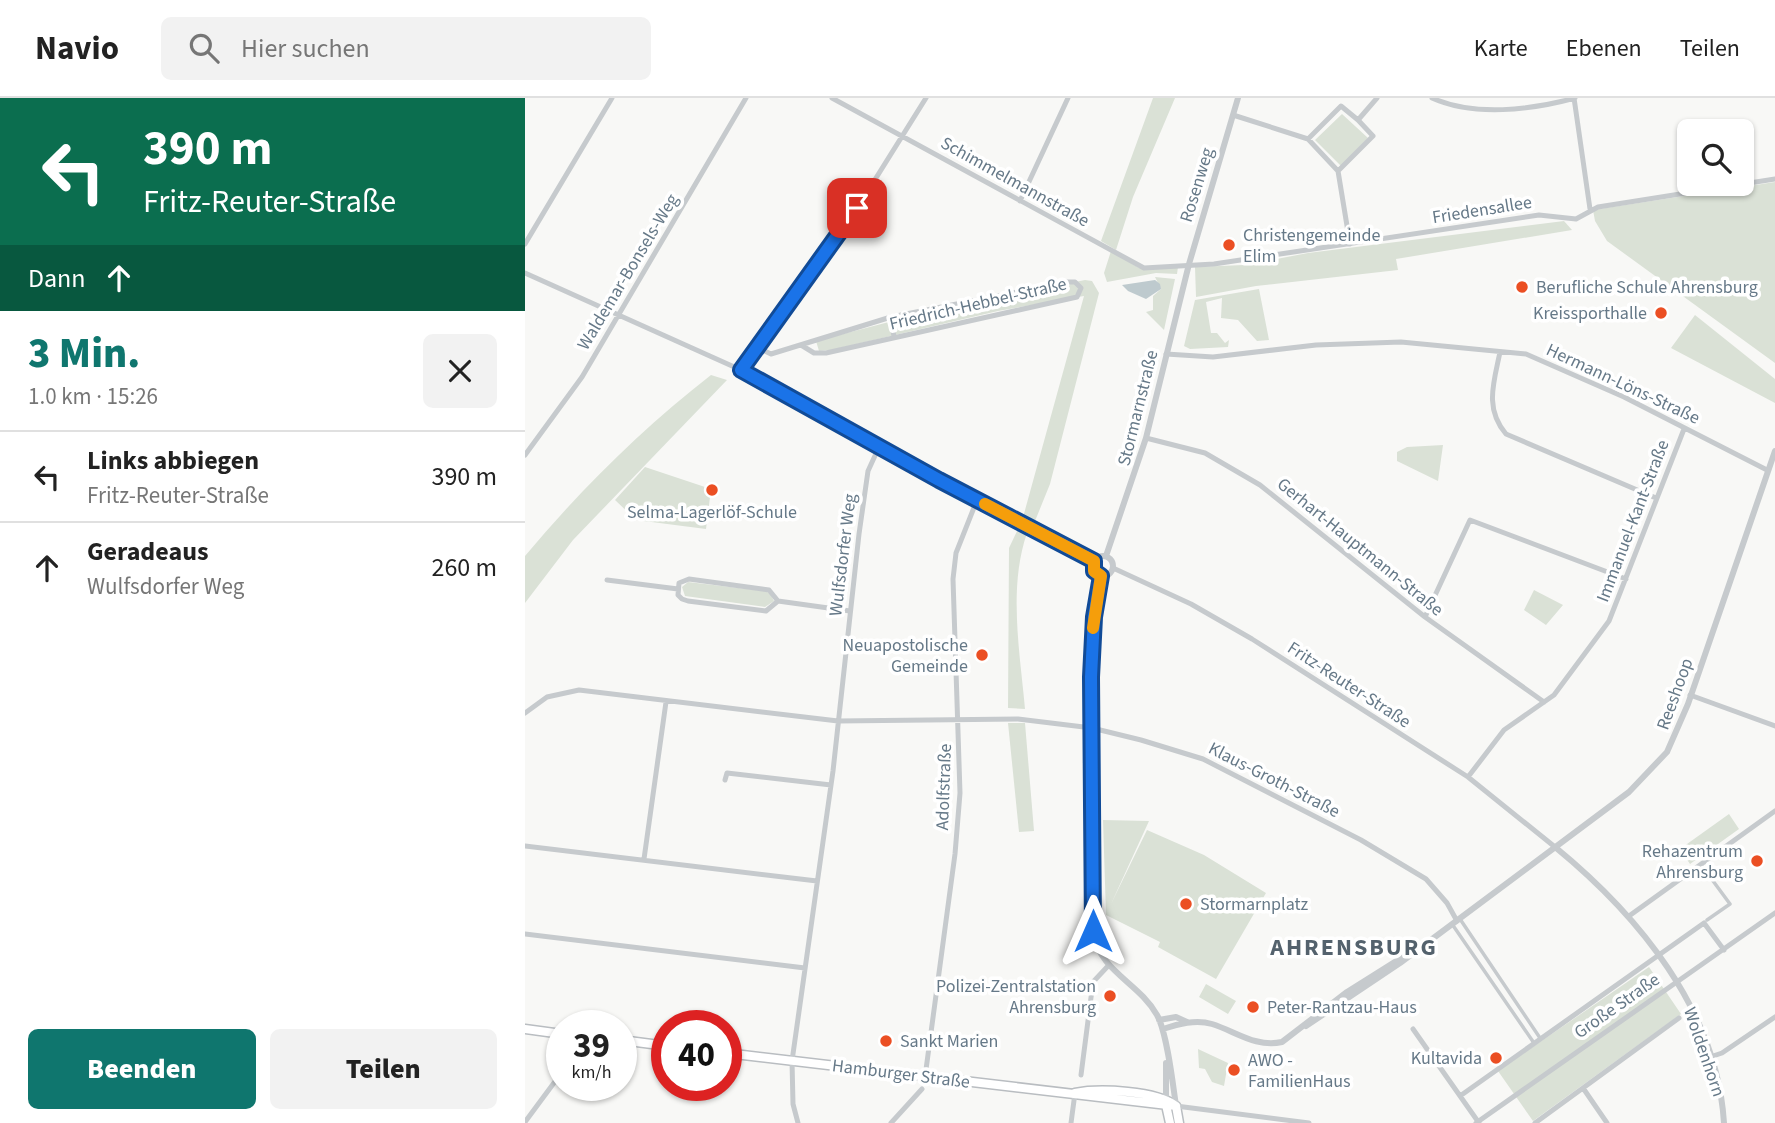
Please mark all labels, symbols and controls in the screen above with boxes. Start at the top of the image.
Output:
search box [161,17,651,80]
text: Navio [35,25,119,72]
icon: search [185,29,223,67]
text: Hier suchen [241,30,370,67]
text: Karte [1474,31,1528,66]
text: Ebenen [1566,31,1642,66]
text: Teilen [1680,31,1740,66]
text: 390 m [143,114,272,184]
map controls [1677,119,1754,196]
button: search [1677,119,1754,196]
icon: left [28,126,119,217]
street label: Schimmelmannstraße [936,131,1094,233]
street label: Rosenweg [1174,145,1220,225]
pin [827,178,887,238]
text: Fritz-Reuter-Straße [143,179,396,225]
street label: Waldemar-Bonsels-Weg [571,189,685,355]
icon: arrive [838,189,876,227]
street label: Friedensallee [1430,190,1534,230]
place label: Christengemeinde Elim [1243,223,1380,269]
marker: Christengemeinde Elim [1221,237,1237,253]
icon: ahead [100,259,138,297]
text: Dann [28,260,86,297]
street label: Friedrich-Hebbel-Straße [887,271,1069,337]
place label: Berufliche Schule Ahrensburg [1536,275,1758,300]
marker: Berufliche Schule Ahrensburg [1514,279,1530,295]
place label: Kreissporthalle [1533,301,1647,326]
marker: Kreissporthalle [1653,305,1669,321]
text: 3 Min. [28,324,140,384]
button: close [423,334,497,408]
street label: Hermann-Löns-Straße [1542,337,1704,431]
street label: Stormarnstraße [1112,347,1164,469]
text: 1.0 km · 15:26 [28,380,158,413]
street label: Immanuel-Kant-Straße [1590,436,1676,606]
text: Links abbiegen [87,442,259,479]
icon: left [28,458,66,496]
text: 390 m [431,458,497,495]
street label: Gerhart-Hauptmann-Straße [1272,472,1449,622]
text: Fritz-Reuter-Straße [87,479,269,512]
marker: Selma-Lagerlöf-Schule [704,482,720,498]
street label: Wulfsdorfer Weg [823,492,863,618]
place label: Selma-Lagerlöf-Schule [627,500,797,525]
text: Geradeaus [87,533,208,570]
icon: ahead [28,549,66,587]
text: 260 m [431,549,497,586]
text: Wulfsdorfer Weg [87,570,244,603]
place label: Neuapostolische Gemeinde [843,633,968,679]
street label: Fritz-Reuter-Straße [1282,636,1416,734]
marker: Neuapostolische Gemeinde [974,647,990,663]
street label: Reeshoop [1650,655,1700,733]
street label: Klaus-Groth-Straße [1204,736,1344,824]
street label: Adolfstraße [930,743,958,831]
place label: Rehazentrum Ahrensburg [1642,839,1743,885]
marker: Rehazentrum Ahrensburg [1749,853,1765,869]
place label: Stormarnplatz [1200,892,1309,917]
position arrow [1056,894,1130,968]
marker: Stormarnplatz [1178,896,1194,912]
district label: AHRENSBURG [1269,930,1438,965]
street label: Große Straße [1569,967,1665,1045]
place label: Polizei-Zentralstation Ahrensburg [936,974,1096,1020]
marker: Polizei-Zentralstation Ahrensburg [1102,988,1118,1004]
place label: Peter-Rantzau-Haus [1267,995,1417,1020]
marker: Peter-Rantzau-Haus [1245,999,1261,1015]
street label: Woldenhorn [1677,1004,1731,1100]
speed limit sign: 40 [651,1010,742,1101]
text: 39 [573,1021,610,1071]
button: Beenden [28,1029,256,1109]
button: Teilen [270,1029,497,1109]
place label: Sankt Marien [900,1029,998,1054]
marker: Sankt Marien [878,1033,894,1049]
place label: Kultavida [1411,1046,1482,1071]
place label: AWO - FamilienHaus [1248,1048,1351,1094]
marker: Kultavida [1488,1050,1504,1066]
street label: Hamburger Straße [831,1053,971,1095]
text: km/h [572,1060,611,1085]
marker: AWO - FamilienHaus [1226,1062,1242,1078]

